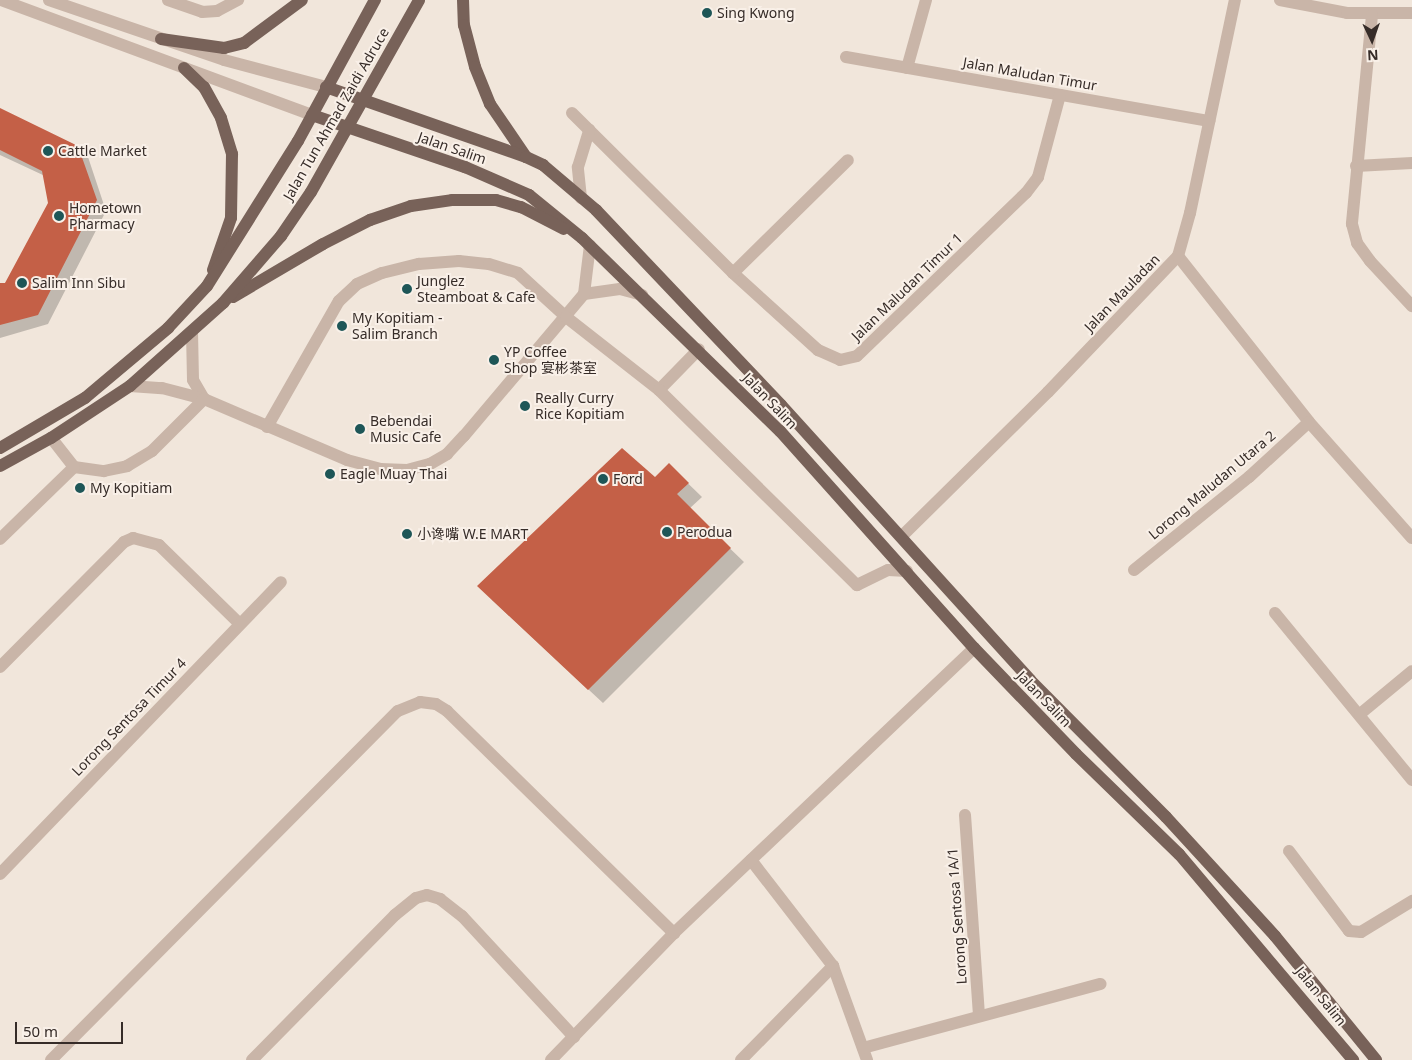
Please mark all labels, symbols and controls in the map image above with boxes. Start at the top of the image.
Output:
place label: Sing Kwong [717,5,795,21]
marker: Sing Kwong [701,7,713,19]
north arrow [1347,15,1397,65]
street label: Jalan Tun Ahmad Zaidi Adruce [280,25,392,203]
text: N [1367,46,1379,65]
street label: Jalan Maludan Timur [962,54,1098,94]
street label: Jalan Salim [416,128,488,168]
place label: Cattle Market [58,143,147,159]
marker: Cattle Market [42,145,54,157]
place label: Hometown Pharmacy [69,200,142,232]
marker: Hometown Pharmacy [53,210,65,222]
street label: Jalan Maludan Timur 1 [848,230,966,344]
street label: Jalan Mauladan [1081,251,1163,335]
place label: Junglez Steamboat & Cafe [417,273,536,306]
place label: Salim Inn Sibu [32,275,126,291]
marker: Salim Inn Sibu [16,277,28,289]
marker: Junglez Steamboat & Cafe [401,283,413,295]
place label: My Kopitiam - Salim Branch [352,310,443,342]
marker: My Kopitiam - Salim Branch [336,320,348,332]
place label: YP Coffee Shop 宴彬茶室 [504,344,597,377]
marker: YP Coffee Shop 宴彬茶室 [488,354,500,366]
street label: Jalan Salim [739,370,801,432]
place label: Really Curry Rice Kopitiam [535,390,625,422]
marker: Really Curry Rice Kopitiam [519,400,531,412]
place label: Bebendai Music Cafe [370,413,441,446]
marker: Bebendai Music Cafe [354,423,366,435]
street label: Lorong Maludan Utara 2 [1145,427,1279,543]
place label: Eagle Muay Thai [340,466,447,482]
marker: Eagle Muay Thai [324,468,336,480]
place label: Ford [613,471,643,487]
marker: Ford [597,473,609,485]
place label: My Kopitiam [90,480,172,496]
marker: My Kopitiam [74,482,86,494]
place label: Perodua [677,524,732,540]
place label: 小谗嘴 W.E MART [417,526,528,542]
marker: Perodua [661,526,673,538]
marker: 小谗嘴 W.E MART [401,528,413,540]
street label: Lorong Sentosa Timur 4 [68,655,190,779]
street label: Jalan Salim [1013,668,1075,730]
street label: Lorong Sentosa 1A/1 [944,847,970,985]
street label: Jalan Salim [1292,963,1350,1029]
scale bar [18,1012,125,1044]
text: 50 m [23,1021,58,1041]

